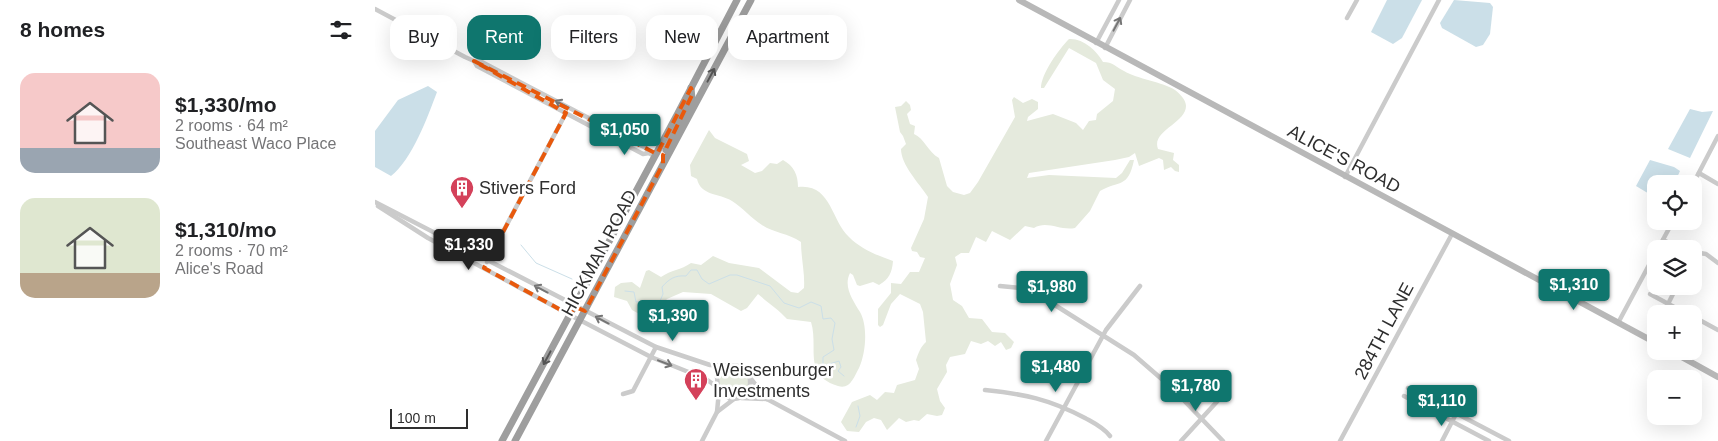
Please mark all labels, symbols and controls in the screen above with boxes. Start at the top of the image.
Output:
chip: Buy [390,15,457,60]
chip: Rent [467,15,541,60]
chip: Filters [551,15,636,60]
chip: New [646,15,718,60]
chip: Apartment [728,15,847,60]
icon: filters [327,16,355,44]
one-way arrow [1113,17,1123,32]
text: 8 homes [20,18,105,41]
one-way arrow [707,68,716,83]
icon: home [60,93,120,153]
text: $1,330/mo [175,93,277,116]
one-way arrow [555,99,570,108]
pin: $1,050 [584,114,666,156]
text: 2 rooms · 64 m² [175,117,288,134]
text: $1,050 [601,121,649,138]
street label: ALICE'S ROAD [1284,121,1404,197]
text: Southeast Waco Place [175,135,336,152]
building icon: Stivers Ford [449,175,475,209]
map controls [1647,175,1702,425]
button: locate [1647,175,1702,230]
place label: Stivers Ford [479,178,576,198]
street label: HICKMAN ROAD [557,186,641,320]
icon: home [60,218,120,278]
text: $1,310/mo [175,218,277,241]
pin: $1,330 [428,228,510,271]
text: $1,330 [445,236,493,253]
button: layers [1647,240,1702,295]
text: 2 rooms · 70 m² [175,242,288,259]
text: Alice's Road [175,260,263,277]
pin: $1,310 [1533,268,1615,311]
pin: $1,980 [1011,270,1093,313]
text: $1,310 [1550,276,1598,293]
text: $1,980 [1028,278,1076,295]
street label: 284TH LANE [1350,279,1418,383]
one-way arrow [534,284,549,294]
pin: $1,390 [632,300,714,342]
button: + [1647,305,1702,360]
text: $1,390 [649,307,697,324]
one-way arrow [595,315,610,325]
pin: $1,480 [1015,350,1097,393]
one-way arrow [542,351,552,366]
text: $1,480 [1032,358,1080,375]
one-way arrow [657,359,672,368]
place label: Weissenburger Investments [713,360,834,401]
building icon: Weissenburger Investments [683,367,709,401]
pin: $1,780 [1155,370,1237,412]
button: − [1647,370,1702,425]
text: $1,780 [1172,377,1220,394]
pin: $1,110 [1401,384,1483,427]
text: $1,110 [1418,392,1466,409]
scale bar [390,406,467,429]
text: 100 m [397,410,436,426]

